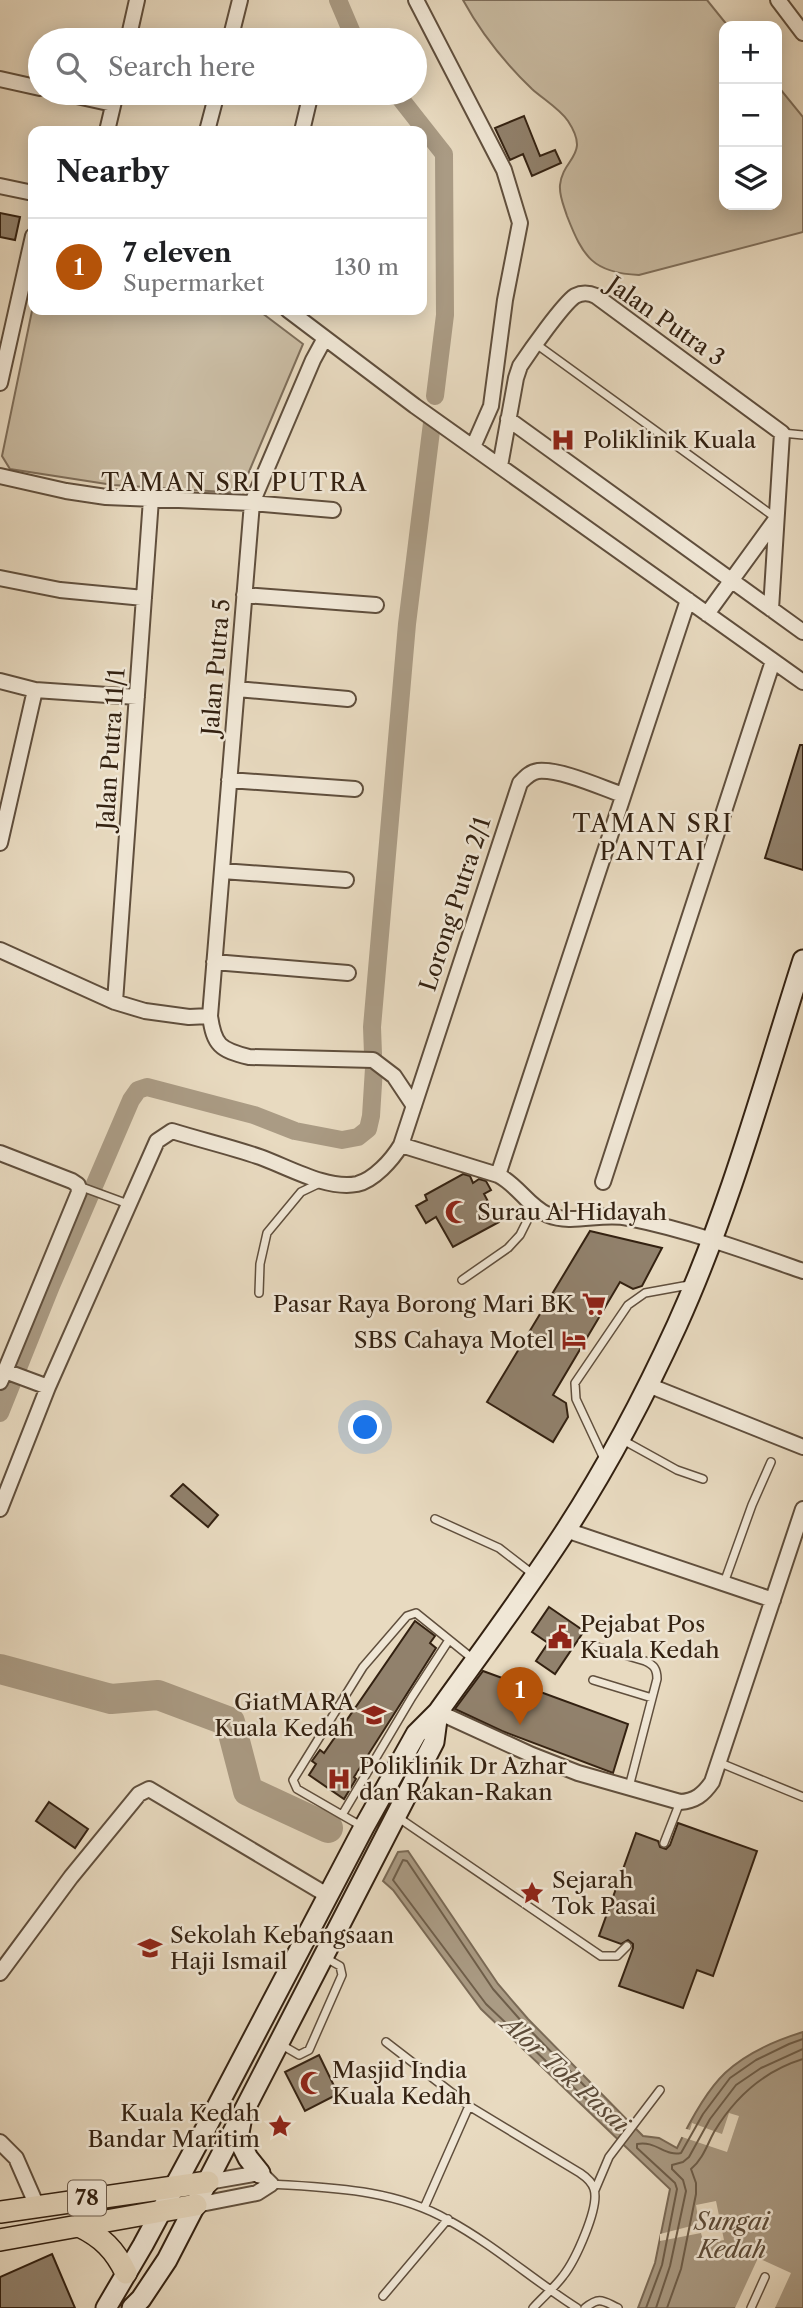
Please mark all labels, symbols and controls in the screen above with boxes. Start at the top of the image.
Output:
map controls [719,21,782,210]
button: + [719,21,782,84]
search box [28,28,427,105]
icon: search [52,48,90,86]
text: Search here [108,51,255,83]
button: − [719,84,782,147]
button: layers [719,147,782,210]
text: Nearby [56,153,169,190]
text: 7 eleven [123,237,232,269]
text: 1 [74,253,84,281]
text: 130 m [335,253,399,281]
street label: Jalan Putra 3 [599,268,730,372]
text: Supermarket [123,269,264,297]
hospital icon: Poliklinik Kuala [549,426,577,454]
place label: Poliklinik Kuala [583,426,757,454]
district label: TAMAN SRI PUTRA [101,468,369,497]
street label: Jalan Putra 5 [196,598,236,739]
street label: Jalan Putra 11/1 [91,667,131,834]
district label: TAMAN SRI PANTAI [572,809,734,866]
street label: Lorong Putra 2/1 [414,813,496,995]
mosque icon: Surau Al Hidayah [443,1198,471,1226]
place label: Surau Al Hidayah [477,1198,667,1226]
place label: Pasar Raya Borong Mari BK [273,1290,575,1318]
supermarket icon: Pasar Raya Borong Mari BK [580,1290,608,1318]
place label: SBS Cahaya Motel [354,1326,554,1354]
hotel icon: SBS Cahaya Motel [560,1326,588,1354]
your location [348,1410,382,1444]
place label: Pejabat Pos Kuala Kedah [580,1610,720,1664]
public building icon: Pejabat Pos Kuala Kedah [546,1623,574,1651]
pin: 1 [497,1667,543,1725]
place label: GiatMARA Kuala Kedah [214,1688,355,1742]
school or university icon: GiatMARA Kuala Kedah [360,1701,388,1729]
place label: Poliklinik Dr Azhar dan Rakan-Rakan [359,1752,568,1806]
hospital icon: Poliklinik Dr Azhar dan Rakan-Rakan [325,1765,353,1793]
place label: Sejarah Tok Pasai [552,1866,656,1920]
place icon: Sejarah Tok Pasai [518,1879,546,1907]
place label: Sekolah Kebangsaan Haji Ismail [170,1921,394,1975]
school or university icon: Sekolah Kebangsaan Haji Ismail [136,1934,164,1962]
water label: Alor Tok Pasai [493,2006,636,2139]
place label: Masjid India Kuala Kedah [332,2056,472,2110]
mosque icon: Masjid India Kuala Kedah [298,2069,326,2097]
place label: Kuala Kedah Bandar Maritim [87,2099,260,2153]
place icon: Kuala Kedah Bandar Maritim [266,2112,294,2140]
road number: 78 [68,2180,106,2216]
water label: Sungai Kedah [692,2207,771,2264]

